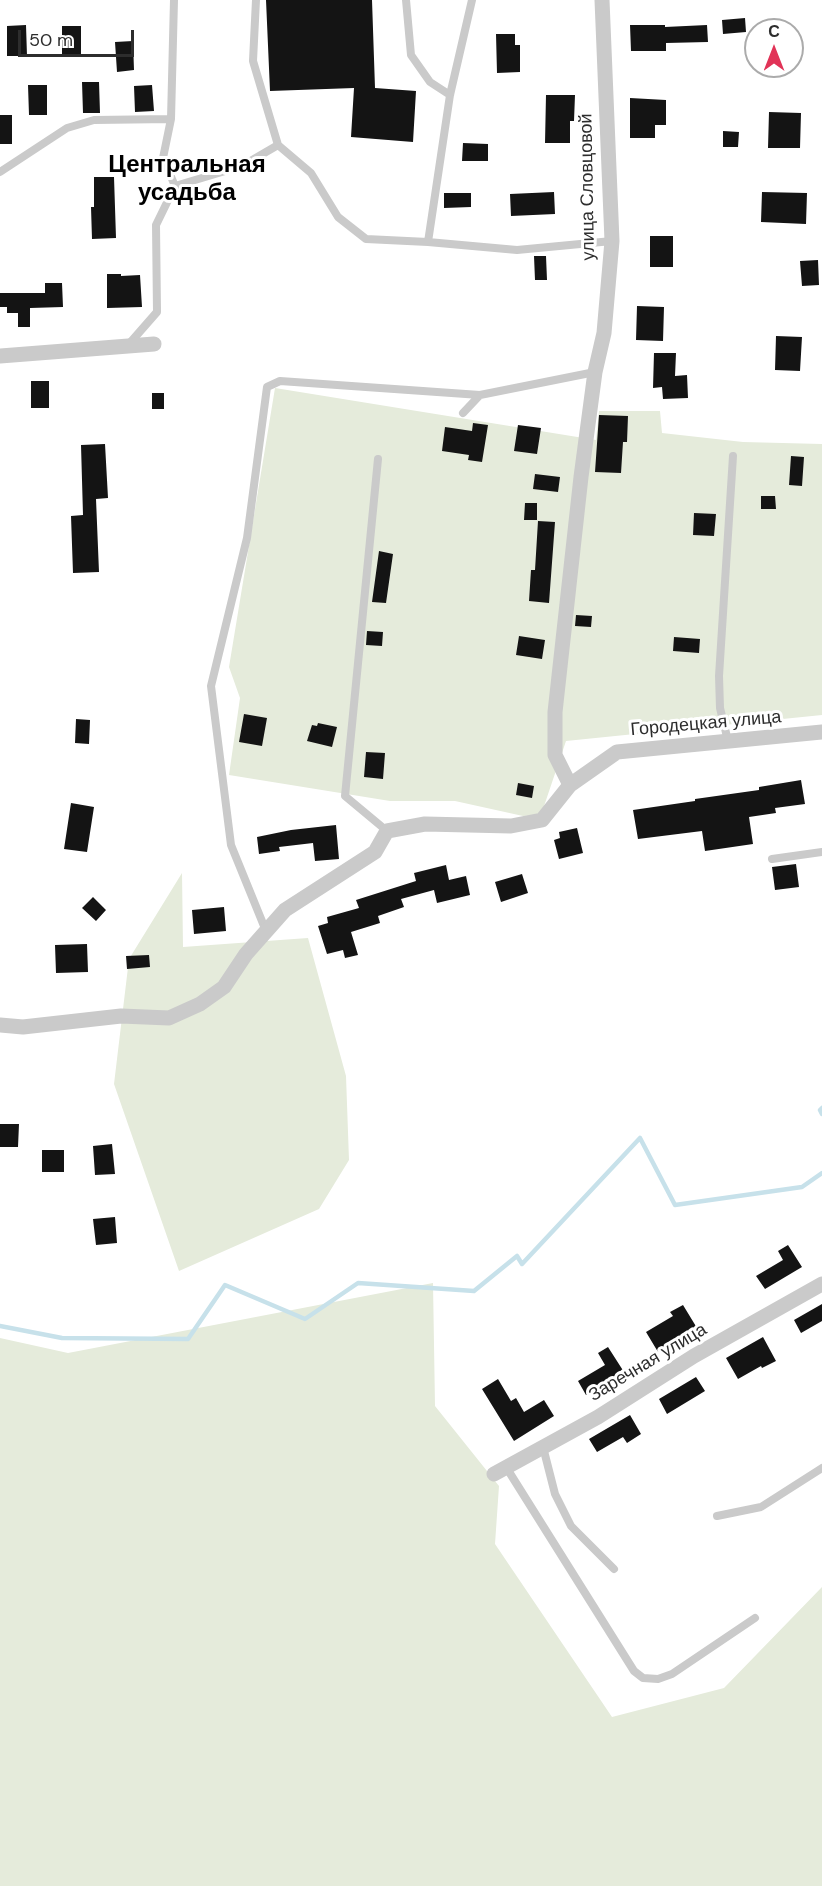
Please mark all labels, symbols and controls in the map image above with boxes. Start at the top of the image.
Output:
scale bar [21,18,136,56]
north arrow [744,18,804,78]
text: С [768,21,780,42]
text: 50 m [29,28,73,52]
street label: улица Словцовой [576,113,600,261]
district label: Центральная усадьба [108,152,266,208]
street label: Городецкая улица [630,707,782,741]
street label: Заречная улица [585,1319,711,1407]

